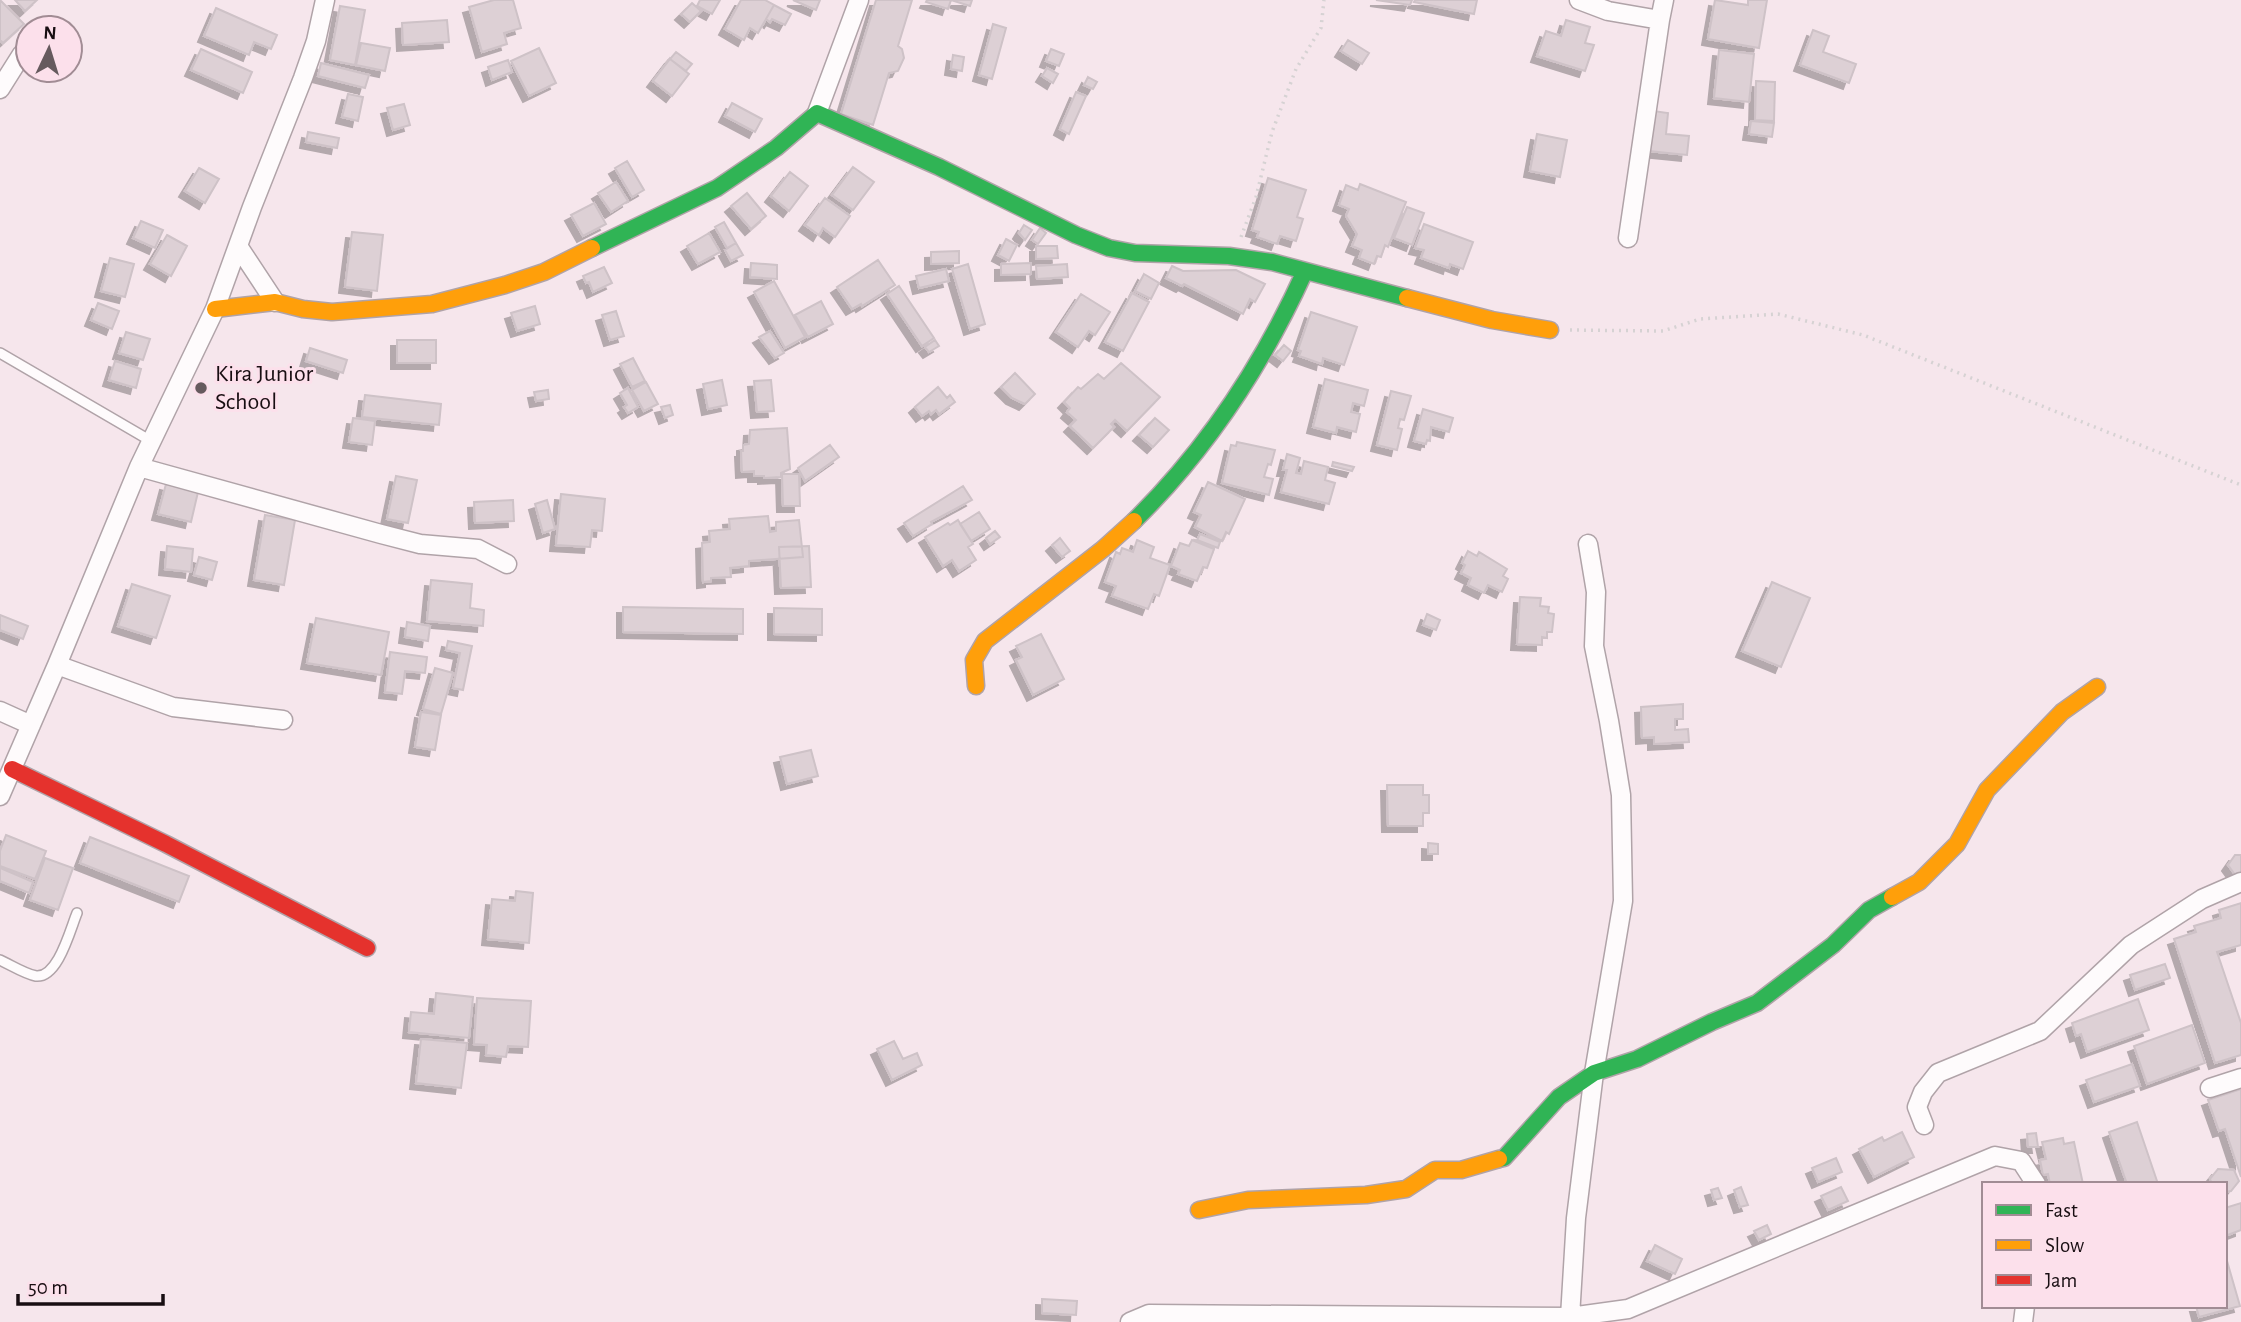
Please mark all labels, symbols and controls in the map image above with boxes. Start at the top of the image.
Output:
north arrow [14,14,84,84]
text: N [43,24,57,43]
place label: Kira Junior School [215,362,313,414]
marker: Kira Junior School [193,380,209,396]
legend [1982,1182,2227,1308]
text: Fast [2045,1200,2078,1221]
text: Slow [2045,1235,2084,1256]
scale bar [18,1262,163,1306]
text: Jam [2045,1270,2077,1291]
text: 50 m [28,1277,68,1298]

